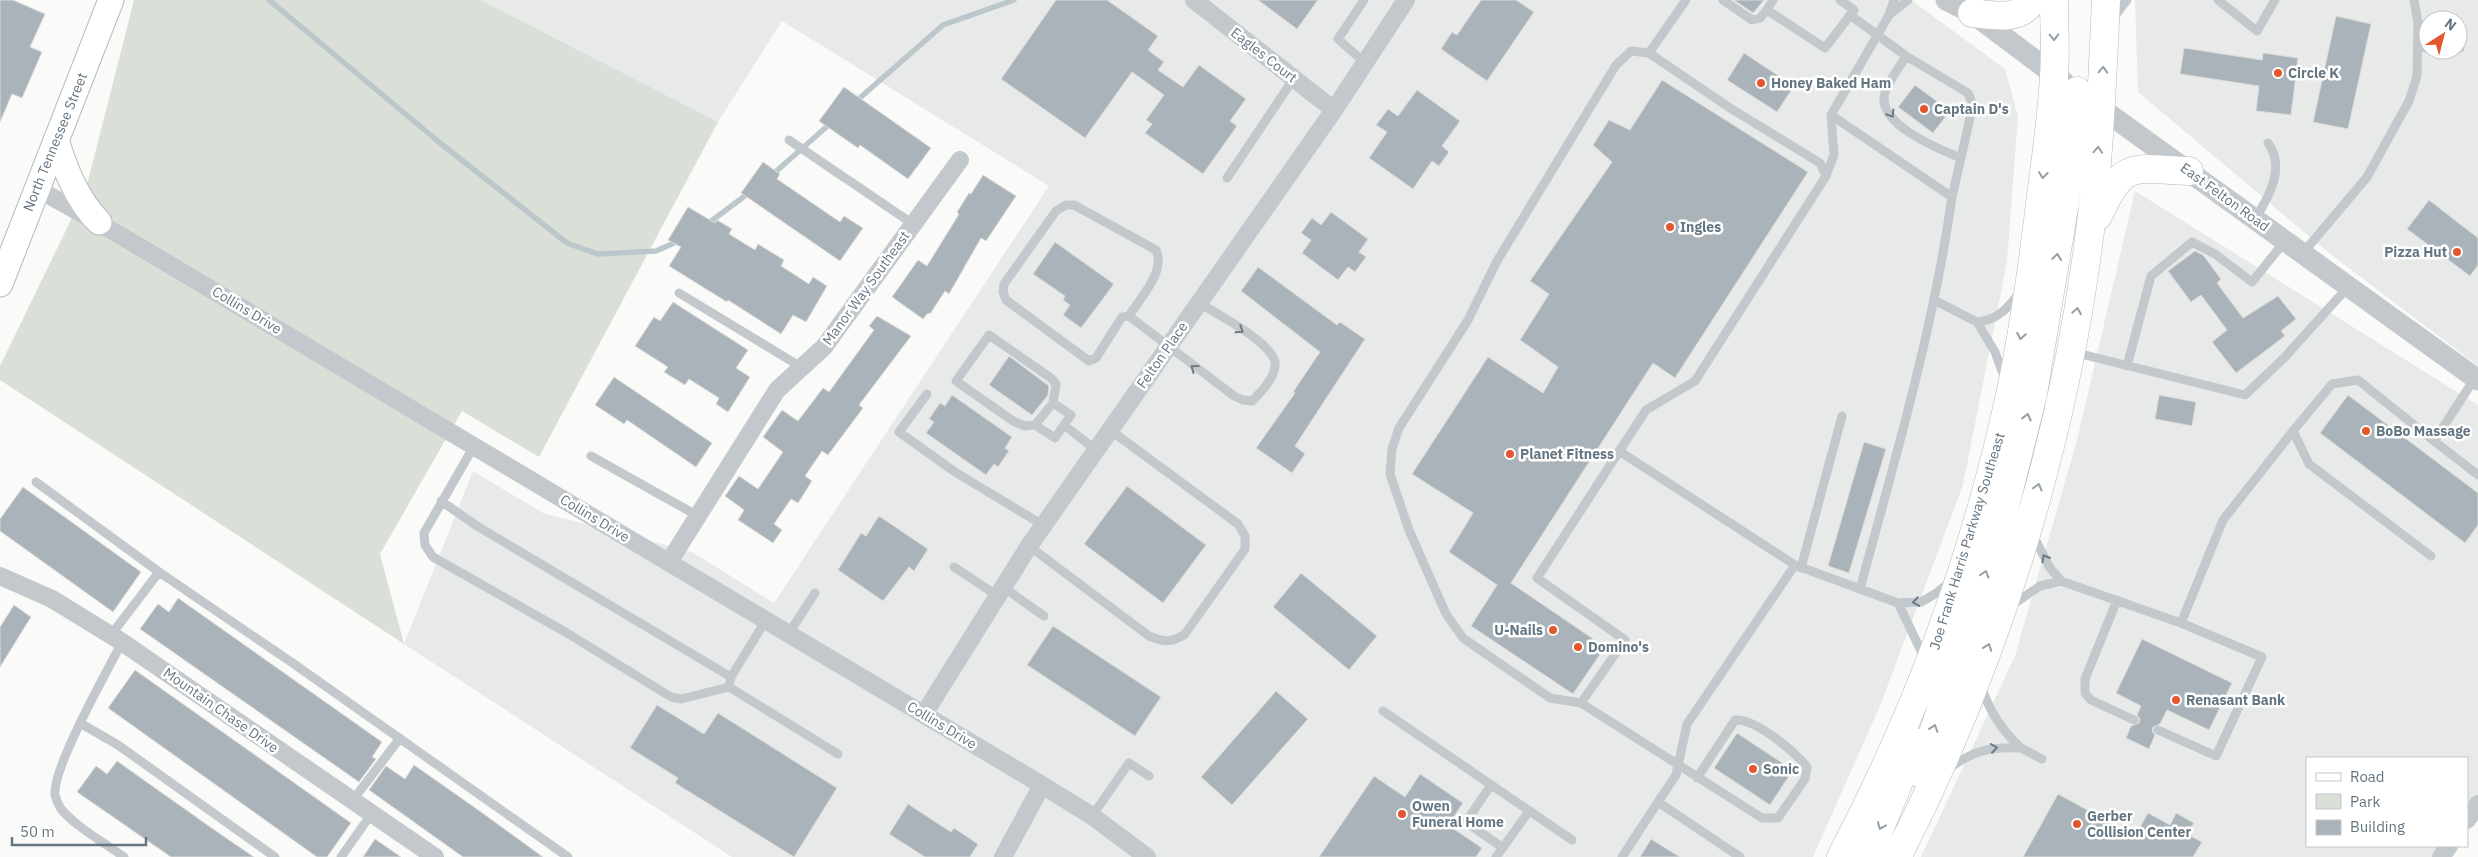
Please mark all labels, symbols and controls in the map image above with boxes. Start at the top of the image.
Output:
north arrow [2418,10,2468,60]
text: N [2441,14,2460,35]
street label: Eagles Court [1227,24,1301,87]
one-way arrow [2049,34,2059,42]
place label: Circle K [2288,64,2339,82]
one-way arrow [2097,65,2108,73]
marker: Circle K [2272,67,2284,79]
street label: North Tennessee Street [19,70,91,214]
place label: Honey Baked Ham [1771,74,1891,92]
marker: Honey Baked Ham [1755,77,1767,89]
place label: Captain D's [1934,100,2009,118]
marker: Captain D's [1918,103,1930,115]
one-way arrow [1885,109,1895,118]
one-way arrow [2093,146,2104,154]
street label: East Felton Road [2177,159,2273,235]
one-way arrow [2039,171,2049,180]
place label: Ingles [1680,218,1721,236]
marker: Ingles [1664,221,1676,233]
street label: Manor Way Southeast [819,227,914,349]
place label: Pizza Hut [2384,243,2447,261]
marker: Pizza Hut [2451,246,2463,258]
one-way arrow [2051,253,2061,262]
street label: Collins Drive [209,282,285,338]
one-way arrow [2072,307,2082,316]
street label: Felton Place [1132,318,1192,392]
one-way arrow [1235,323,1244,333]
one-way arrow [2017,332,2027,341]
one-way arrow [1191,364,1200,374]
one-way arrow [2022,414,2032,422]
place label: BoBo Massage [2376,422,2471,440]
marker: BoBo Massage [2360,425,2372,437]
street label: Joe Frank Harris Parkway Southeast [1925,430,2009,652]
place label: Planet Fitness [1520,445,1614,463]
marker: Planet Fitness [1504,448,1516,460]
one-way arrow [2032,483,2043,492]
street label: Collins Drive [557,490,633,546]
one-way arrow [2041,555,2051,564]
one-way arrow [1980,570,1990,579]
one-way arrow [1912,596,1921,606]
place label: U-Nails [1494,621,1543,639]
marker: U-Nails [1547,624,1559,636]
place label: Domino's [1588,638,1649,656]
marker: Domino's [1572,641,1584,653]
one-way arrow [1982,643,1992,652]
street label: Mountain Chase Drive [160,663,282,757]
place label: Renasant Bank [2186,691,2286,709]
marker: Renasant Bank [2170,694,2182,706]
street label: Collins Drive [904,697,980,753]
one-way arrow [1929,725,1939,733]
one-way arrow [1989,744,1998,754]
legend [2306,757,2468,847]
place label: Sonic [1763,760,1799,778]
marker: Sonic [1747,763,1759,775]
text: Road [2350,767,2385,786]
text: Park [2350,792,2380,811]
place label: Owen Funeral Home [1412,797,1504,831]
place label: Gerber Collision Center [2087,807,2191,841]
marker: Owen Funeral Home [1396,808,1408,820]
scale bar [12,814,146,846]
text: Building [2350,817,2405,836]
marker: Gerber Collision Center [2071,818,2083,830]
one-way arrow [1877,821,1887,829]
text: 50 m [20,822,55,841]

